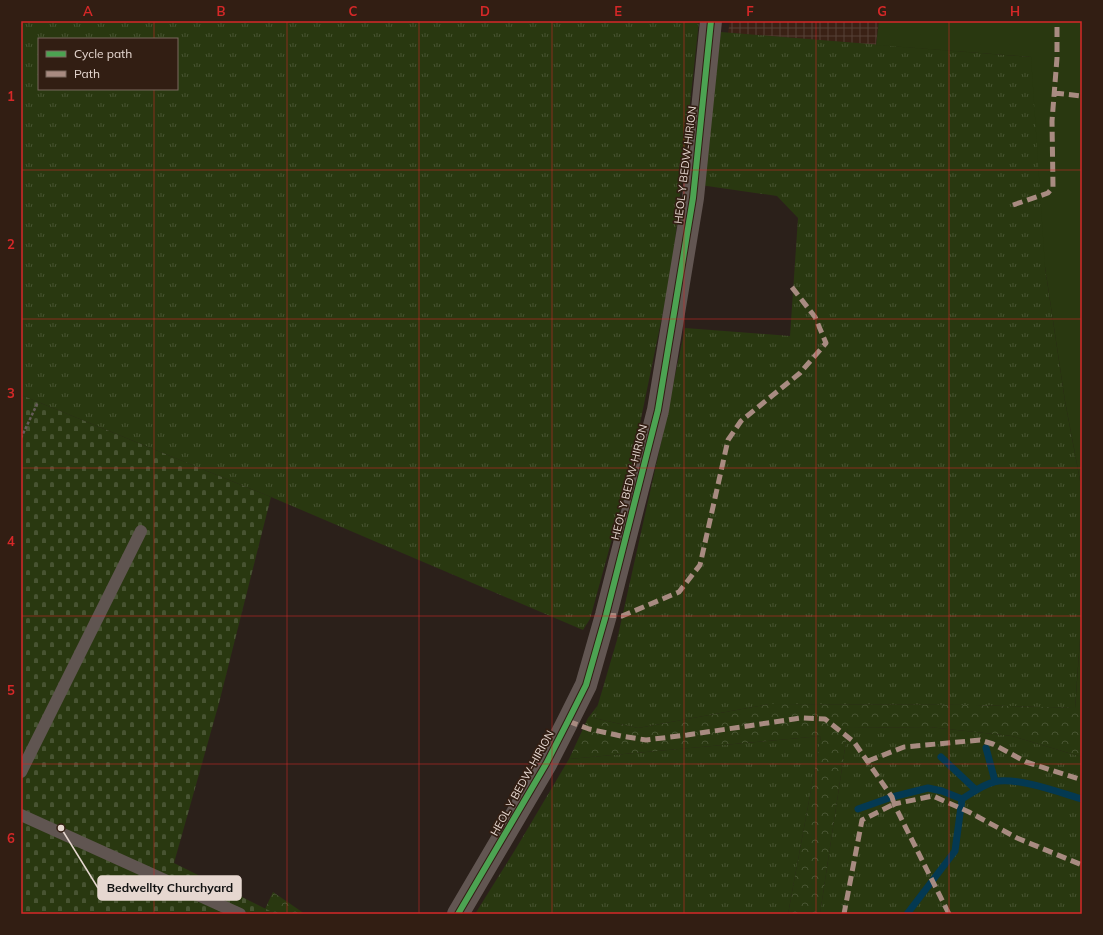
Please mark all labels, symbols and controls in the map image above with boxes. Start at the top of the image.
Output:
text: A [83,3,93,19]
text: B [217,3,226,19]
text: C [349,3,358,19]
text: D [480,3,490,19]
text: E [614,3,622,19]
text: F [746,3,754,19]
text: G [877,3,887,19]
text: H [1010,3,1020,19]
legend [38,38,178,90]
text: Cycle path [74,46,132,61]
text: Path [74,66,100,81]
text: 1 [7,88,15,104]
street label: HEOL Y BEDW-HIRION [671,105,699,225]
text: 2 [7,236,15,252]
text: 3 [7,385,15,401]
street label: HEOL Y BEDW-HIRION [608,423,650,541]
text: 4 [7,533,15,549]
text: 5 [7,682,15,698]
street label: HEOL Y BEDW-HIRION [487,728,557,838]
text: 6 [7,830,15,846]
callout: Bedwellty Churchyard [98,876,241,900]
text: Bedwellty Churchyard [107,880,233,895]

